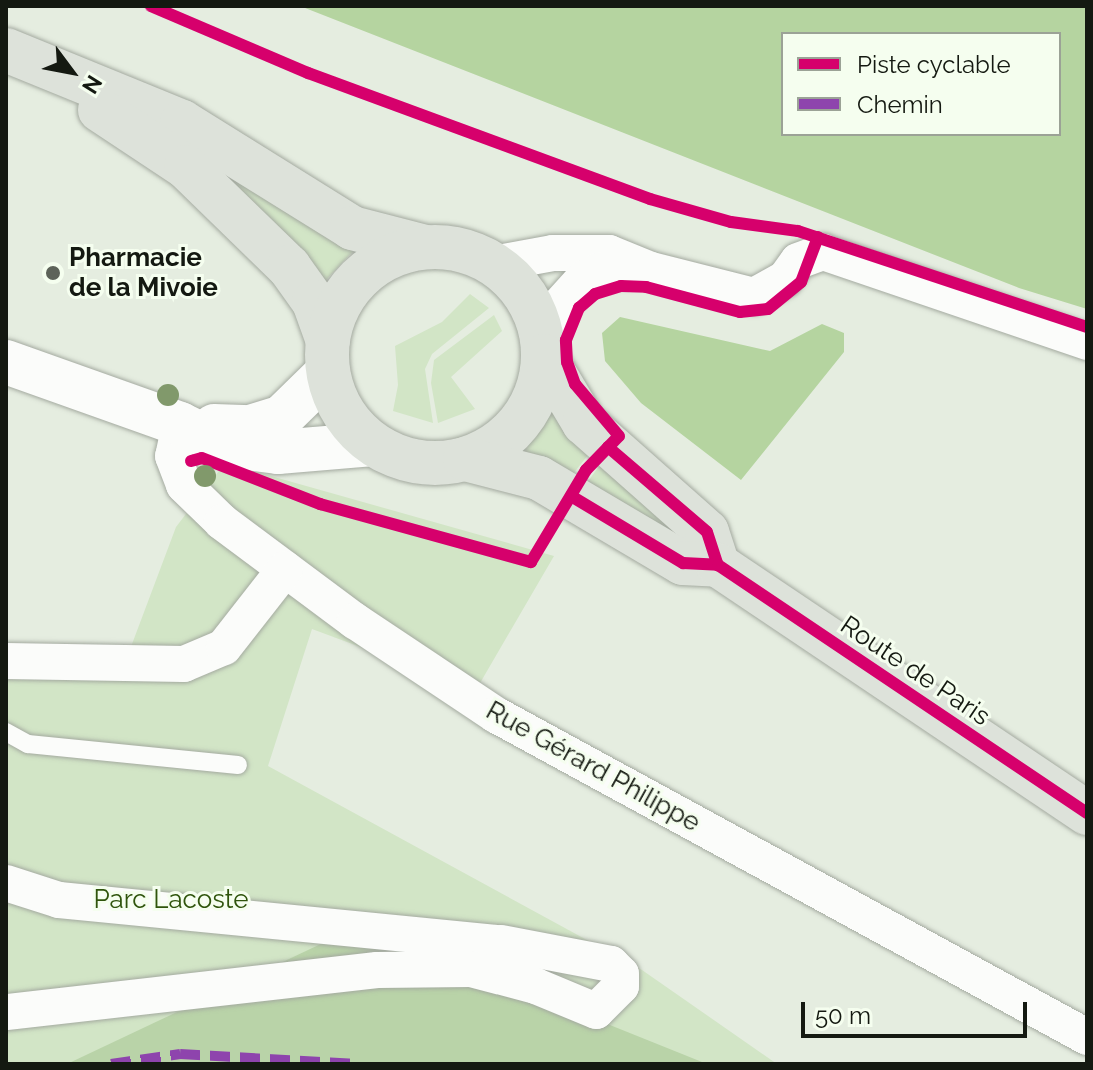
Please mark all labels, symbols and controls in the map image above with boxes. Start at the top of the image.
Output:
north arrow [32,32,112,112]
legend [781,32,1061,136]
text: Piste cyclable [857,50,1011,79]
text: N [77,71,108,99]
text: Chemin [857,90,943,119]
place label: Pharmacie de la Mivoie [69,242,218,304]
marker: Pharmacie de la Mivoie [44,264,62,282]
street label: Route de Paris [834,610,996,732]
street label: Rue Gérard Philippe [481,695,705,839]
park label: Parc Lacoste [93,884,249,916]
scale bar [805,986,1031,1036]
text: 50 m [815,1001,871,1030]

